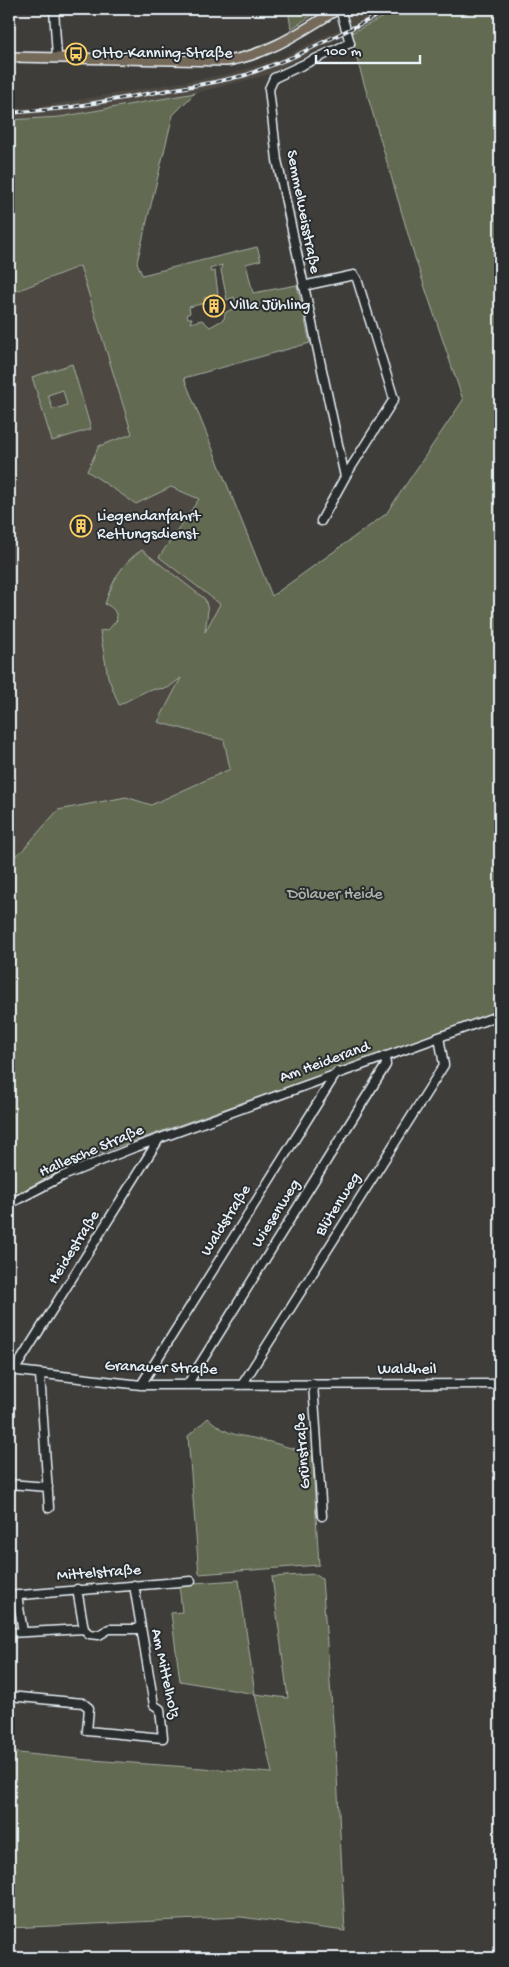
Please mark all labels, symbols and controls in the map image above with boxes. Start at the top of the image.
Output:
scale bar [316,32,420,64]
bus stop icon: Otto-Kanning-Straße [64,42,88,66]
text: 100 m [323,43,362,61]
place label: Otto-Kanning-Straße [92,45,233,64]
street label: Semmelweisstraße [281,149,323,276]
building icon: Villa Jühling [202,294,226,318]
place label: Villa Jühling [229,297,310,316]
place label: Liegendanfahrt Rettungsdienst [97,508,201,545]
building icon: Liegendanfahrt Rettungsdienst [69,514,93,538]
park label: Dölauer Heide [287,886,383,905]
street label: Am Heiderand [277,1037,374,1088]
street label: Hallesche Straße [37,1121,148,1183]
street label: Blütenweg [312,1170,366,1241]
street label: Wiesenweg [249,1176,305,1252]
street label: Waldstraße [198,1181,257,1260]
street label: Heidestraße [45,1207,106,1288]
street label: Granauer Straße [104,1358,218,1380]
street label: Waldheil [377,1361,437,1380]
street label: Grünstraße [292,1412,316,1489]
street label: Mittelstraße [56,1562,142,1586]
street label: Am Mittelholz [145,1627,183,1722]

